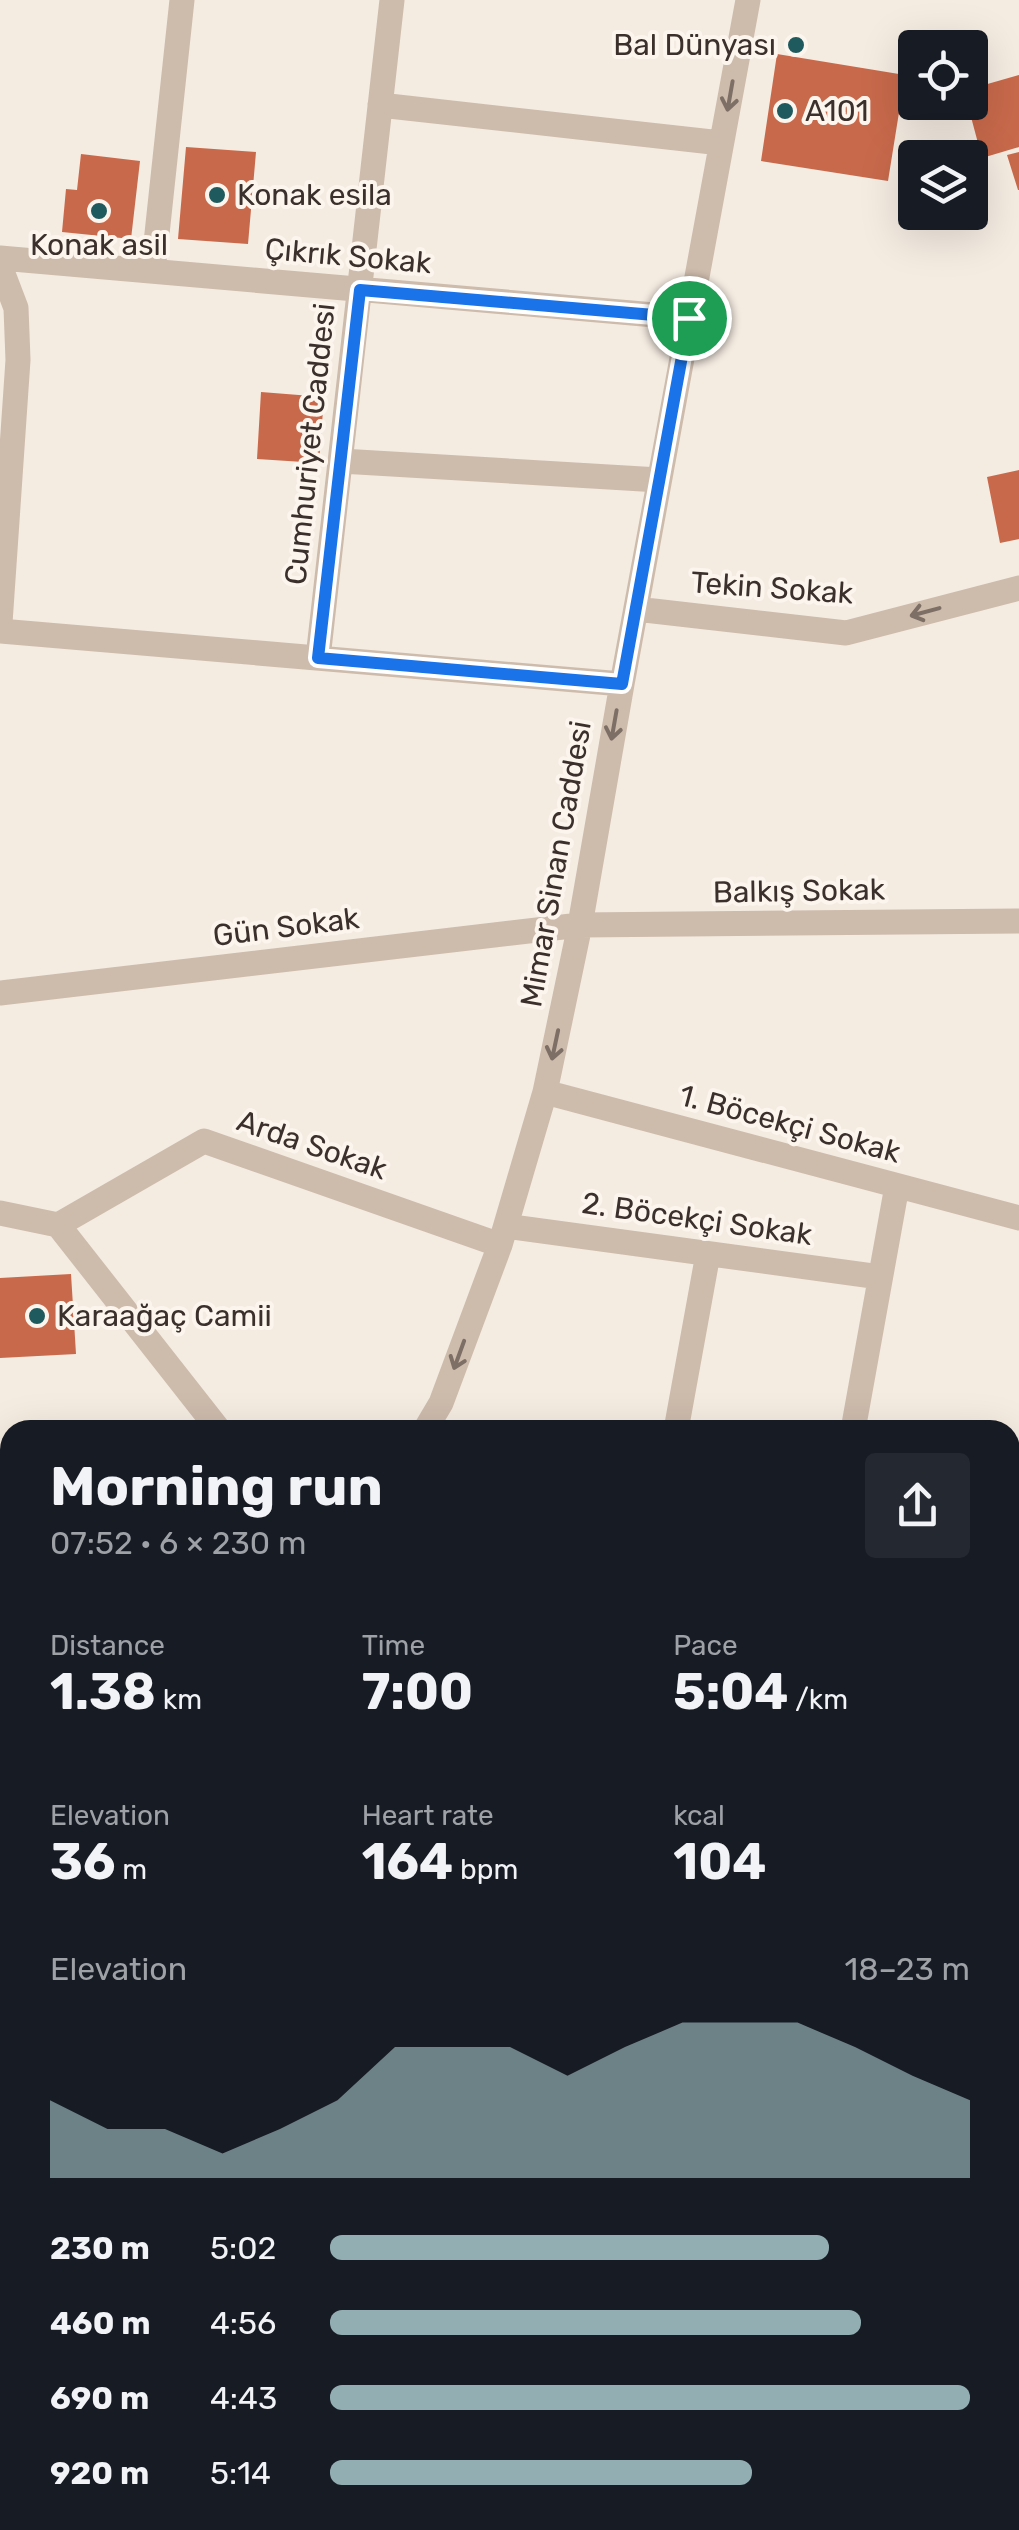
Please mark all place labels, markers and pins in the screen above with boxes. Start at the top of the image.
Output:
place label: Bal Dünyası [613,27,776,63]
marker: Bal Dünyası [785,34,807,56]
place label: A101 [805,93,869,129]
marker: A101 [774,100,796,122]
place label: Konak esila [237,177,392,213]
marker: Konak esila [206,184,228,206]
marker: Konak asil [88,200,110,222]
place label: Konak asil [30,227,168,263]
pin [647,276,732,361]
place label: Karaağaç Camii [57,1298,272,1334]
marker: Karaağaç Camii [26,1305,48,1327]

